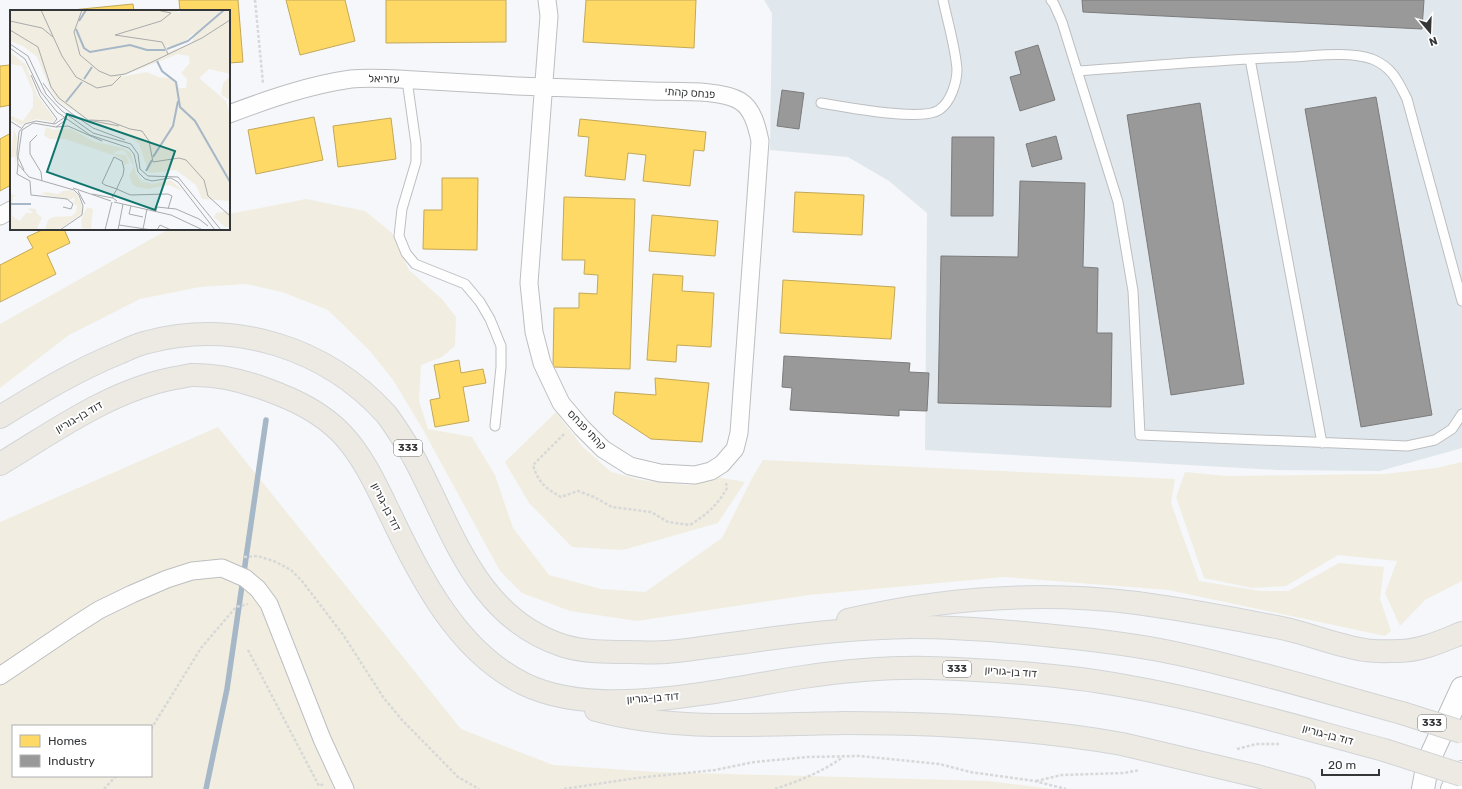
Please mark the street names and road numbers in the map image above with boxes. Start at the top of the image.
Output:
street label: עזריאל [368,72,400,86]
street label: פנחס קהתי [664,85,716,101]
street label: דוד בן-גוריון [53,398,105,436]
street label: קהתי פנחס [565,407,609,453]
road number: 333 [394,440,422,456]
street label: דוד בן-גוריון [368,481,404,533]
road number: 333 [943,661,971,677]
street label: דוד בן-גוריון [984,664,1038,680]
street label: דוד בן-גוריון [626,690,680,706]
road number: 333 [1418,715,1446,731]
street label: דוד בן-גוריון [1301,722,1355,748]

